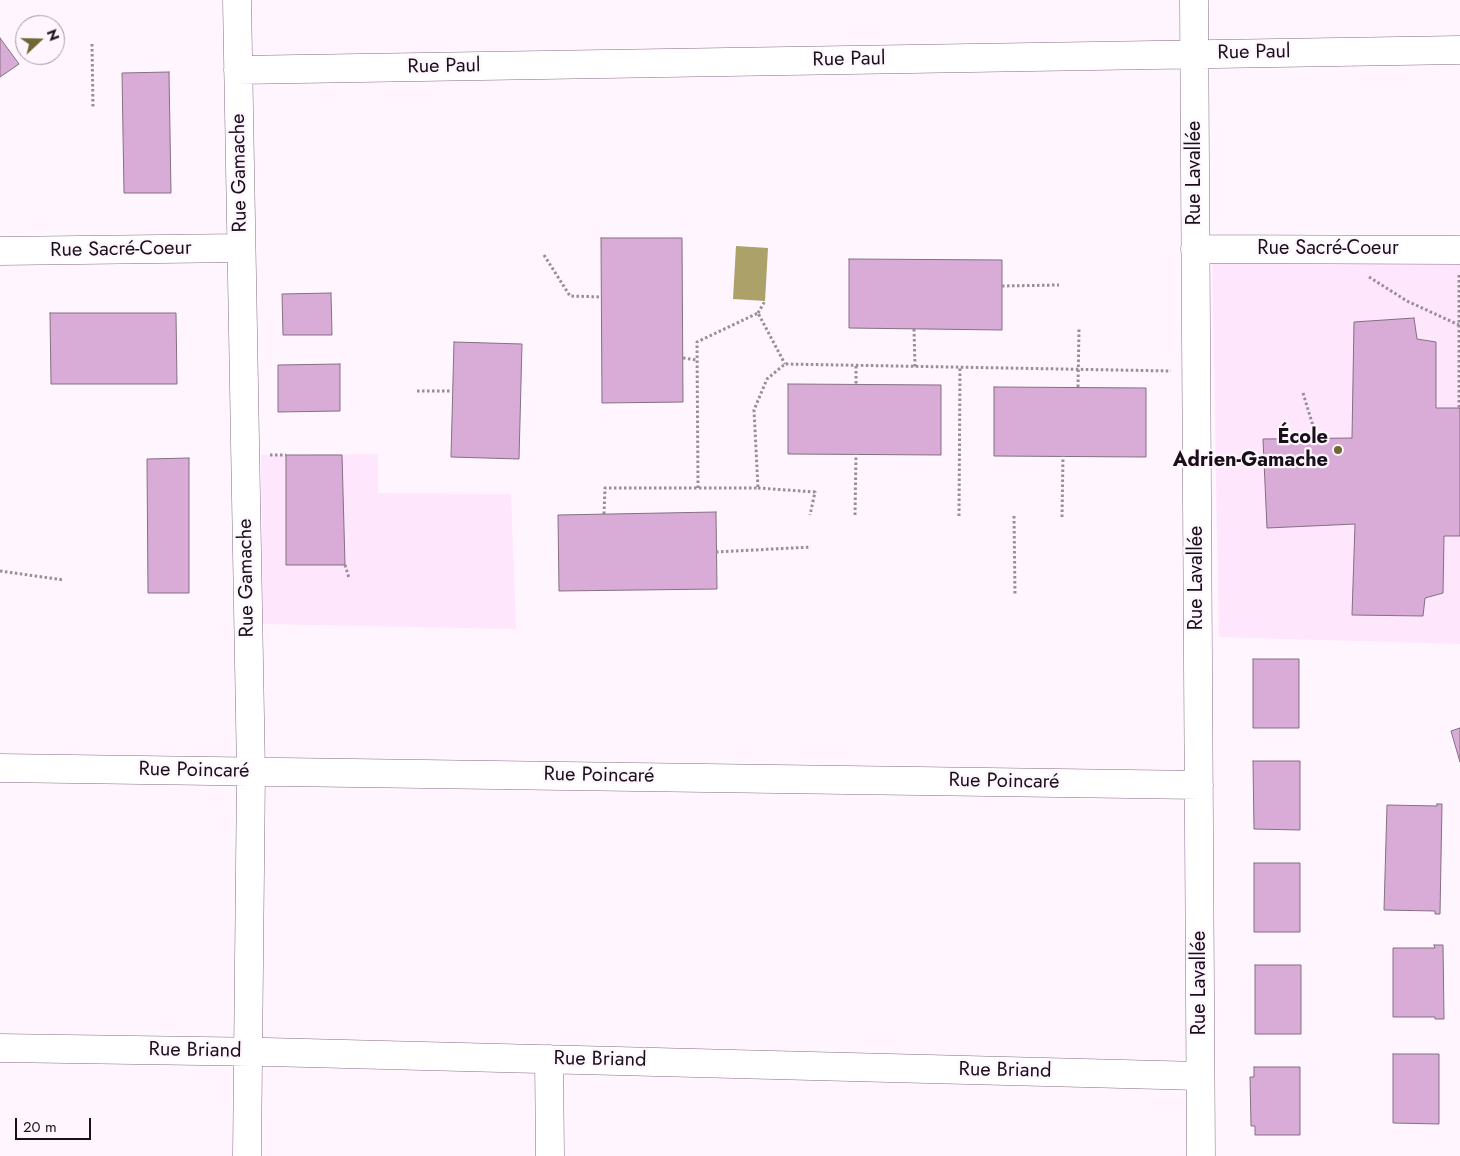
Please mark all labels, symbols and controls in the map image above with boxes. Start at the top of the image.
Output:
north arrow [15,15,65,65]
text: N [42,26,64,44]
street label: Rue Paul [1217,40,1291,66]
street label: Rue Paul [812,47,886,73]
street label: Rue Paul [407,54,481,80]
street label: Rue Gamache [227,113,253,233]
street label: Rue Lavallée [1183,121,1207,225]
street label: Rue Sacré-Coeur [50,237,192,263]
street label: Rue Sacré-Coeur [1257,237,1399,261]
place label: École Adrien-Gamache [1173,426,1328,473]
marker: École Adrien-Gamache [1332,444,1344,456]
street label: Rue Gamache [234,518,260,638]
street label: Rue Lavallée [1185,526,1209,630]
street label: Rue Poincaré [138,758,250,784]
street label: Rue Poincaré [543,763,655,789]
street label: Rue Poincaré [948,769,1060,795]
street label: Rue Lavallée [1188,931,1212,1035]
street label: Rue Briand [148,1038,242,1064]
street label: Rue Briand [553,1047,647,1073]
street label: Rue Briand [958,1058,1052,1084]
scale bar [18,1108,94,1140]
text: 20 m [23,1116,57,1138]

